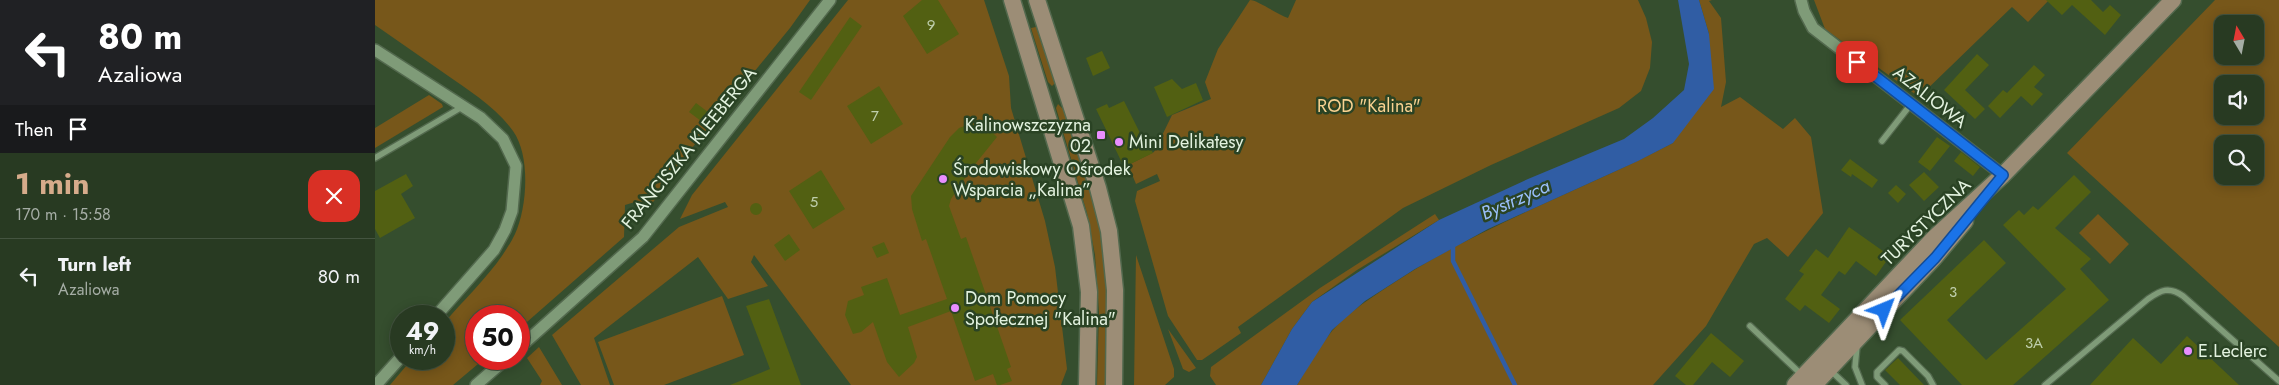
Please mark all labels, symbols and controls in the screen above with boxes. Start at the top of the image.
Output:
text: 80 m [98,12,182,62]
house number: 9 [927,14,935,36]
north arrow [2214,15,2264,65]
map controls [2214,15,2264,185]
icon: left [15,20,80,85]
pin [1836,41,1878,83]
icon: arrive [1843,48,1871,76]
text: Azaliowa [98,58,182,90]
street label: AZALIOWA [1887,60,1973,134]
street label: FRANCISZKA KLEEBERGA [615,61,763,235]
button: sound [2214,75,2264,125]
park label: ROD "Kalina" [1317,93,1421,119]
house number: 7 [871,105,879,127]
place label: Kalinowszczyzna 02 [965,112,1091,159]
icon: arrive [64,115,92,143]
text: Then [15,116,54,143]
marker: Kalinowszczyzna 02 [1095,129,1107,141]
place label: Mini Delikatesy [1129,129,1243,155]
button: search [2214,135,2264,185]
marker: Mini Delikatesy [1113,136,1125,148]
place label: Środowiskowy Ośrodek Wsparcia „Kalina” [953,156,1131,203]
text: 1 min [15,162,89,205]
button: close [308,170,360,222]
water label: Bystrzyca [1476,172,1555,227]
street label: TURYSTYCZNA [1875,172,1977,271]
marker: Środowiskowy Ośrodek Wsparcia „Kalina” [937,173,949,185]
house number: 5 [810,191,818,213]
text: 170 m · 15:58 [15,203,111,226]
text: Turn left [58,251,131,278]
icon: left [15,262,43,290]
text: 80 m [318,263,360,290]
text: Azaliowa [58,278,119,301]
house number: 3 [1949,281,1957,303]
position arrow [1857,283,1909,335]
place label: Dom Pomocy Społecznej "Kalina" [965,285,1116,332]
marker: Dom Pomocy Społecznej "Kalina" [949,302,961,314]
speed limit sign: 50 [465,305,530,370]
text: 49 [405,313,440,349]
house number: 3A [2025,332,2043,354]
place label: E.Leclerc [2198,338,2267,364]
text: km/h [409,341,436,359]
marker: E.Leclerc [2182,345,2194,357]

